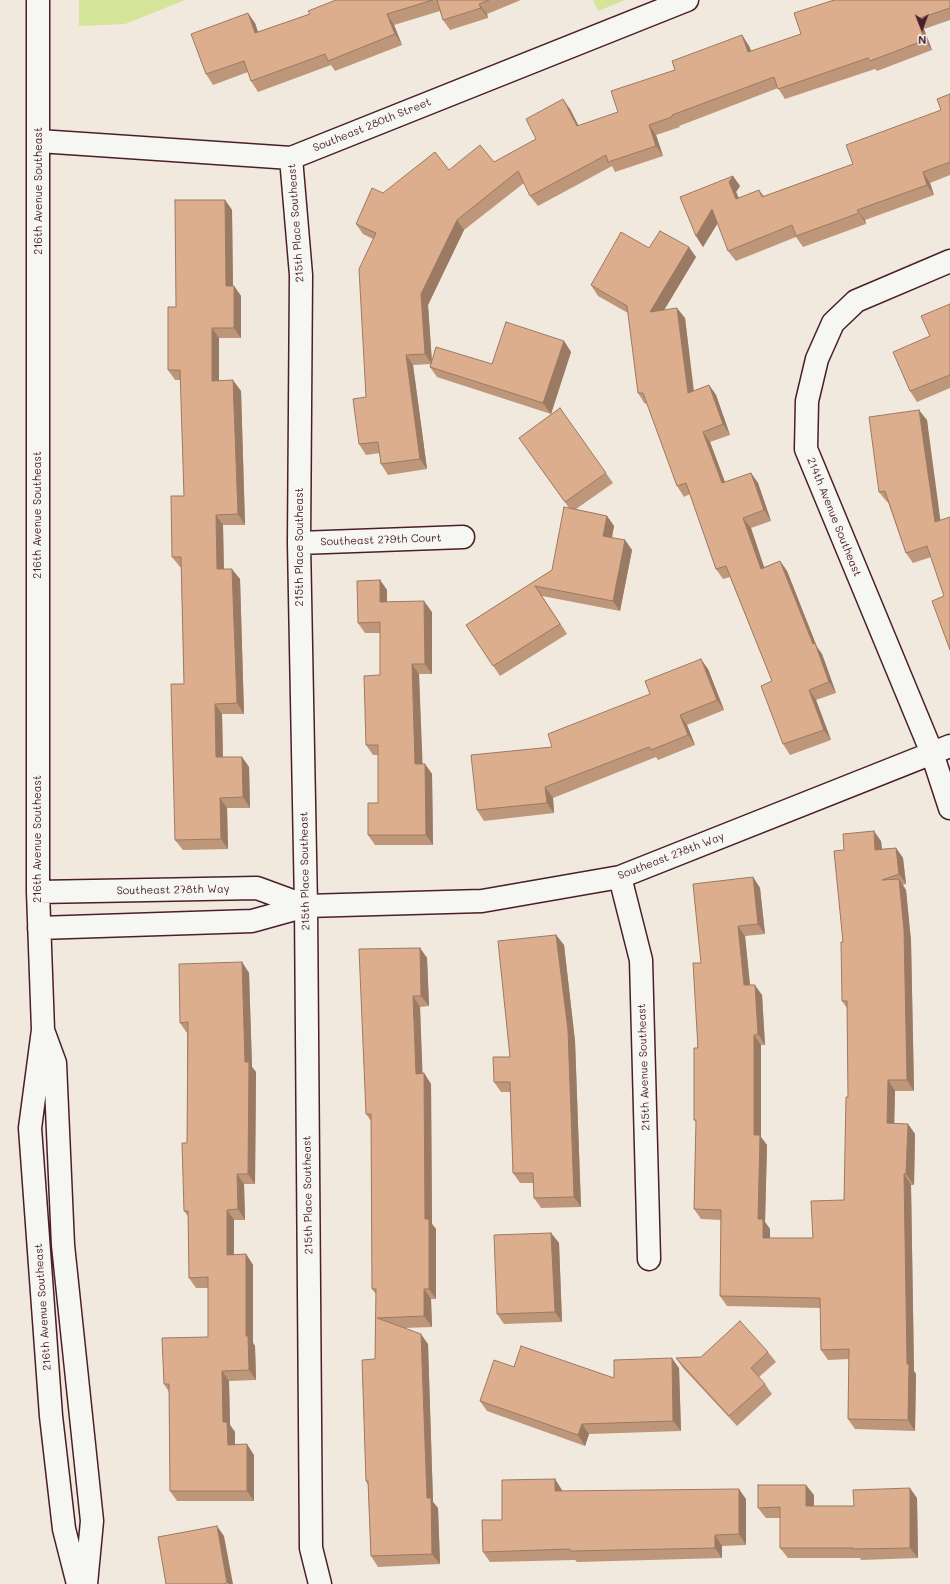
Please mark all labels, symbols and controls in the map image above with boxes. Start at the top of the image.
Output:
north arrow [902,8,942,48]
text: N [918,33,927,48]
street label: Southeast 280th Street [311,95,433,155]
street label: 216th Avenue Southeast [32,127,46,255]
street label: 215th Place Southeast [285,163,307,283]
street label: 216th Avenue Southeast [31,451,45,579]
street label: 214th Avenue Southeast [804,456,864,578]
street label: 215th Place Southeast [293,488,307,606]
street label: Southeast 279th Court [320,531,442,549]
street label: 216th Avenue Southeast [31,775,45,903]
street label: 215th Place Southeast [297,812,313,930]
street label: Southeast 278th Way [616,830,726,882]
street label: Southeast 278th Way [116,882,230,898]
street label: 215th Avenue Southeast [635,1003,653,1131]
street label: 215th Place Southeast [300,1136,316,1254]
street label: 216th Avenue Southeast [32,1243,54,1371]

